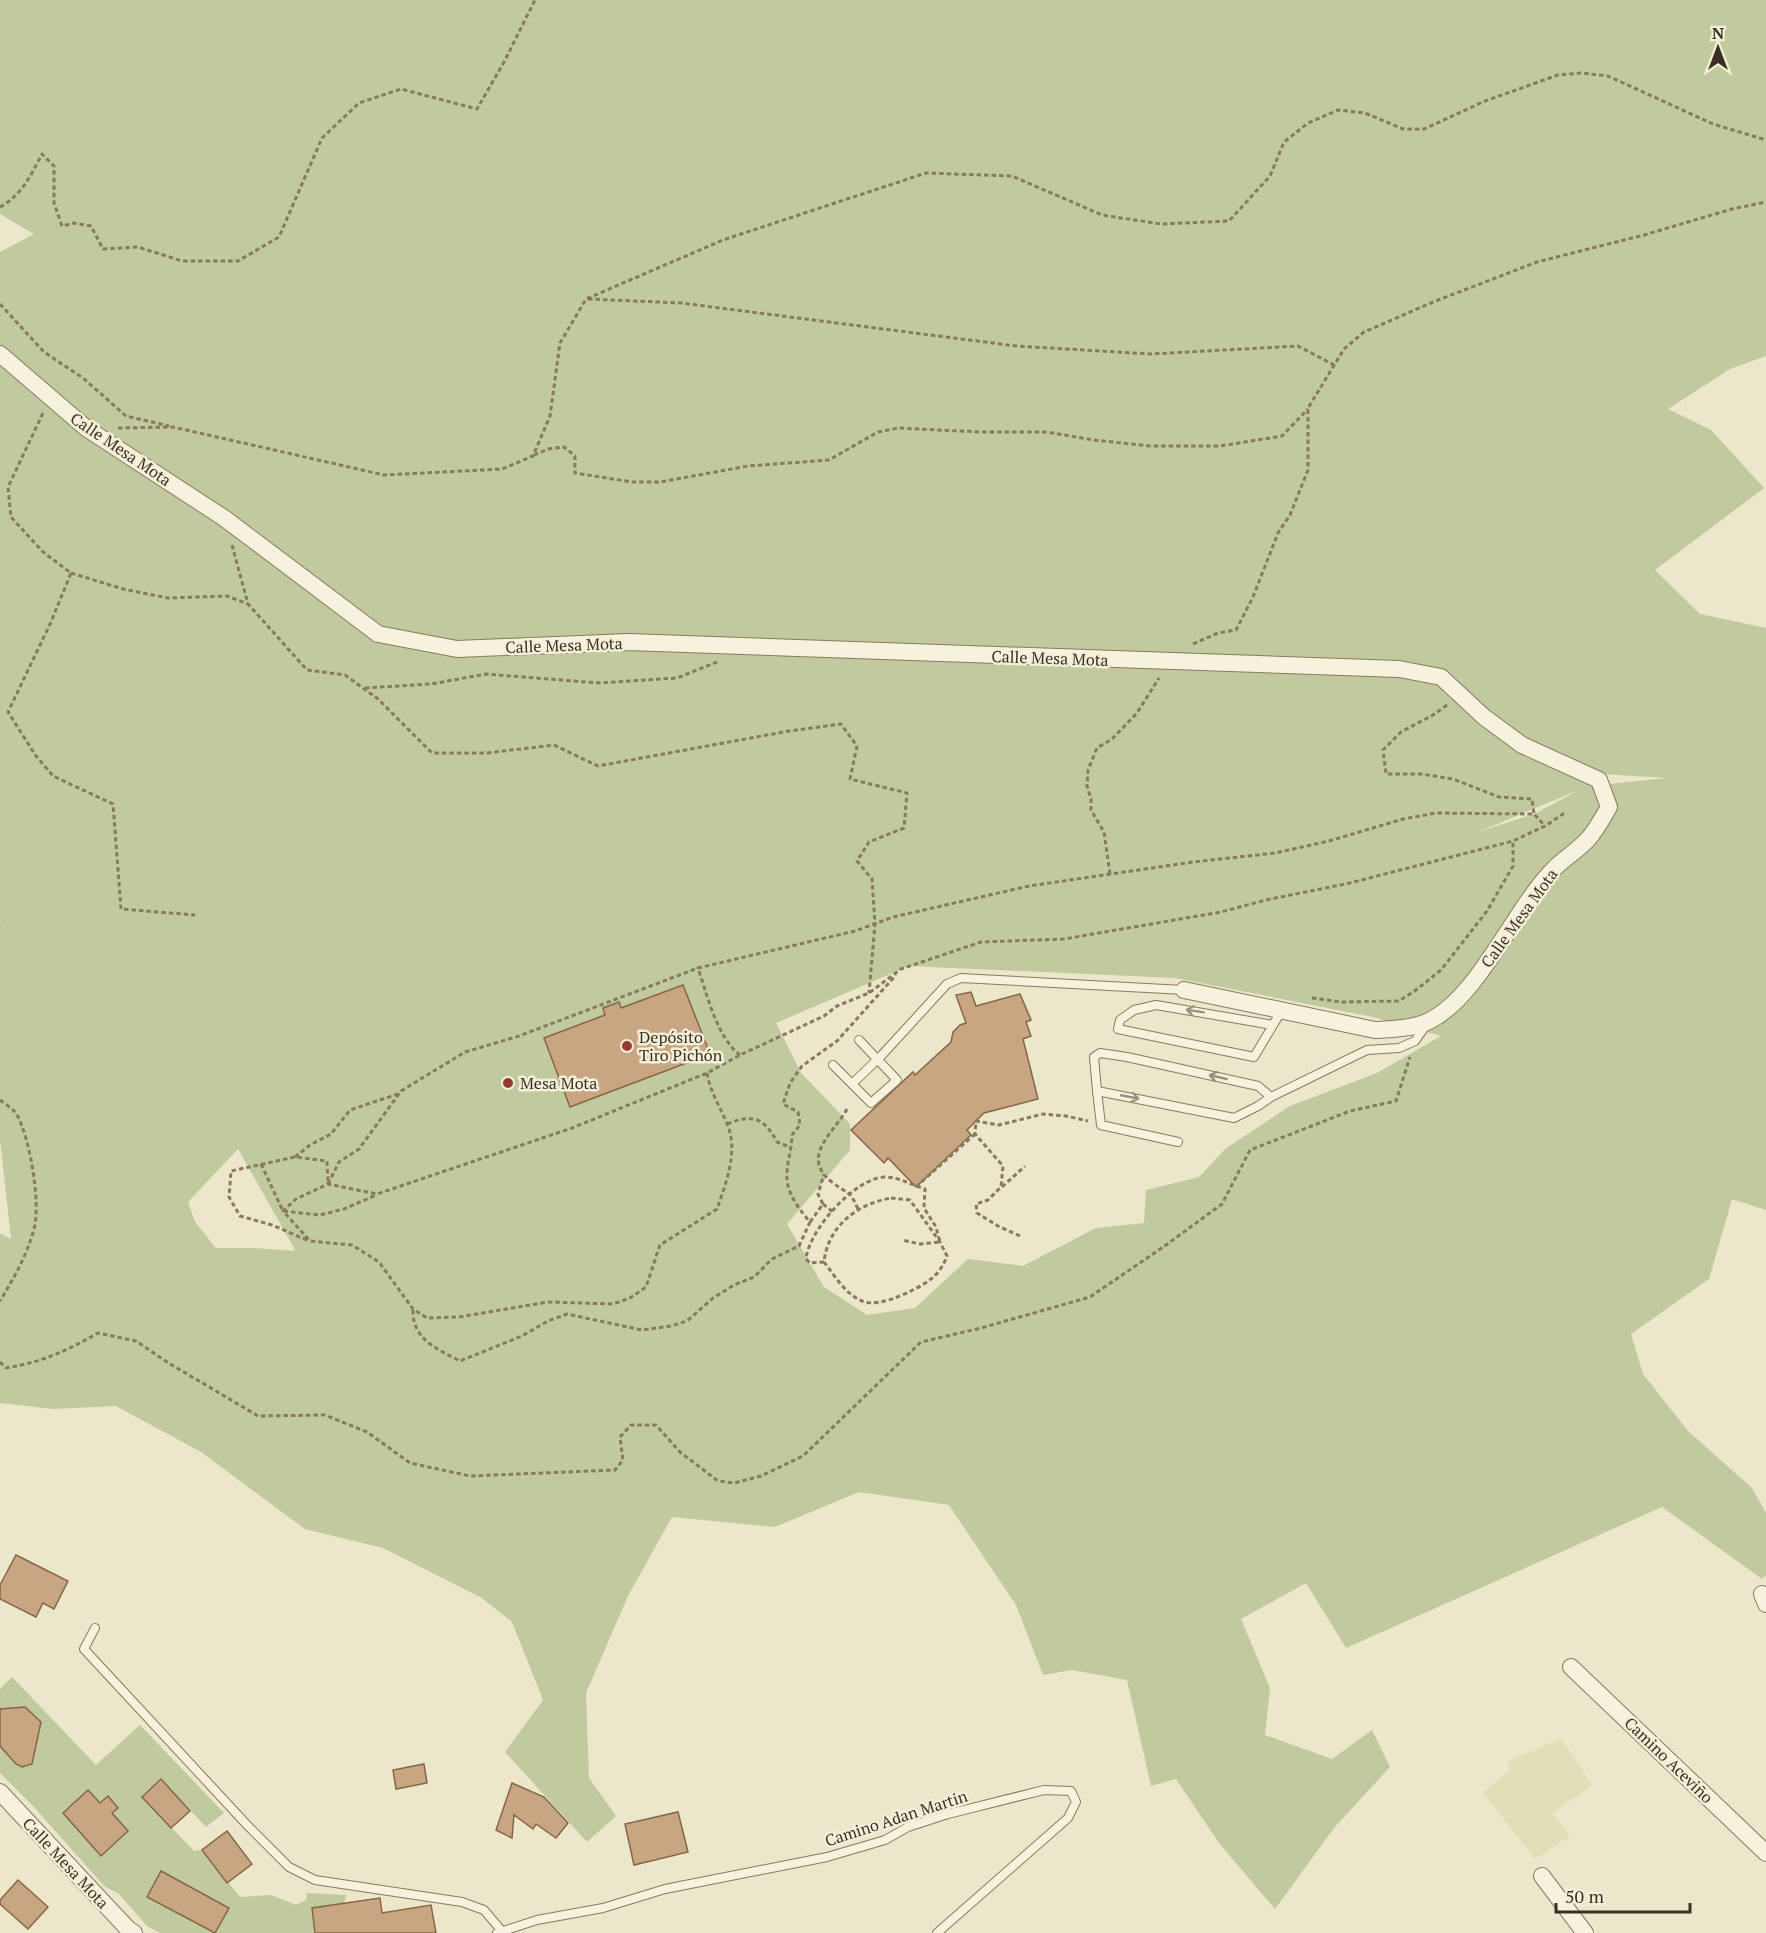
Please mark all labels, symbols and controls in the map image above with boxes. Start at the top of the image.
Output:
north arrow [1688,18,1748,78]
text: N [1712,22,1724,44]
street label: Calle Mesa Mota [66,407,176,491]
street label: Calle Mesa Mota [505,632,623,658]
street label: Calle Mesa Mota [991,645,1109,671]
street label: Calle Mesa Mota [1476,864,1562,972]
one-way arrow [1185,1005,1205,1016]
place label: Depósito Tiro Pichón [639,1026,723,1066]
marker: Depósito Tiro Pichón [620,1039,634,1053]
one-way arrow [1209,1070,1228,1082]
place label: Mesa Mota [520,1072,597,1094]
marker: Mesa Mota [501,1076,515,1090]
one-way arrow [1120,1092,1139,1103]
street label: Camino Aceviño [1620,1712,1718,1808]
street label: Camino Adan Martin [822,1784,971,1851]
street label: Calle Mesa Mota [18,1813,114,1913]
scale bar [1556,1876,1690,1914]
text: 50 m [1565,1884,1605,1908]

